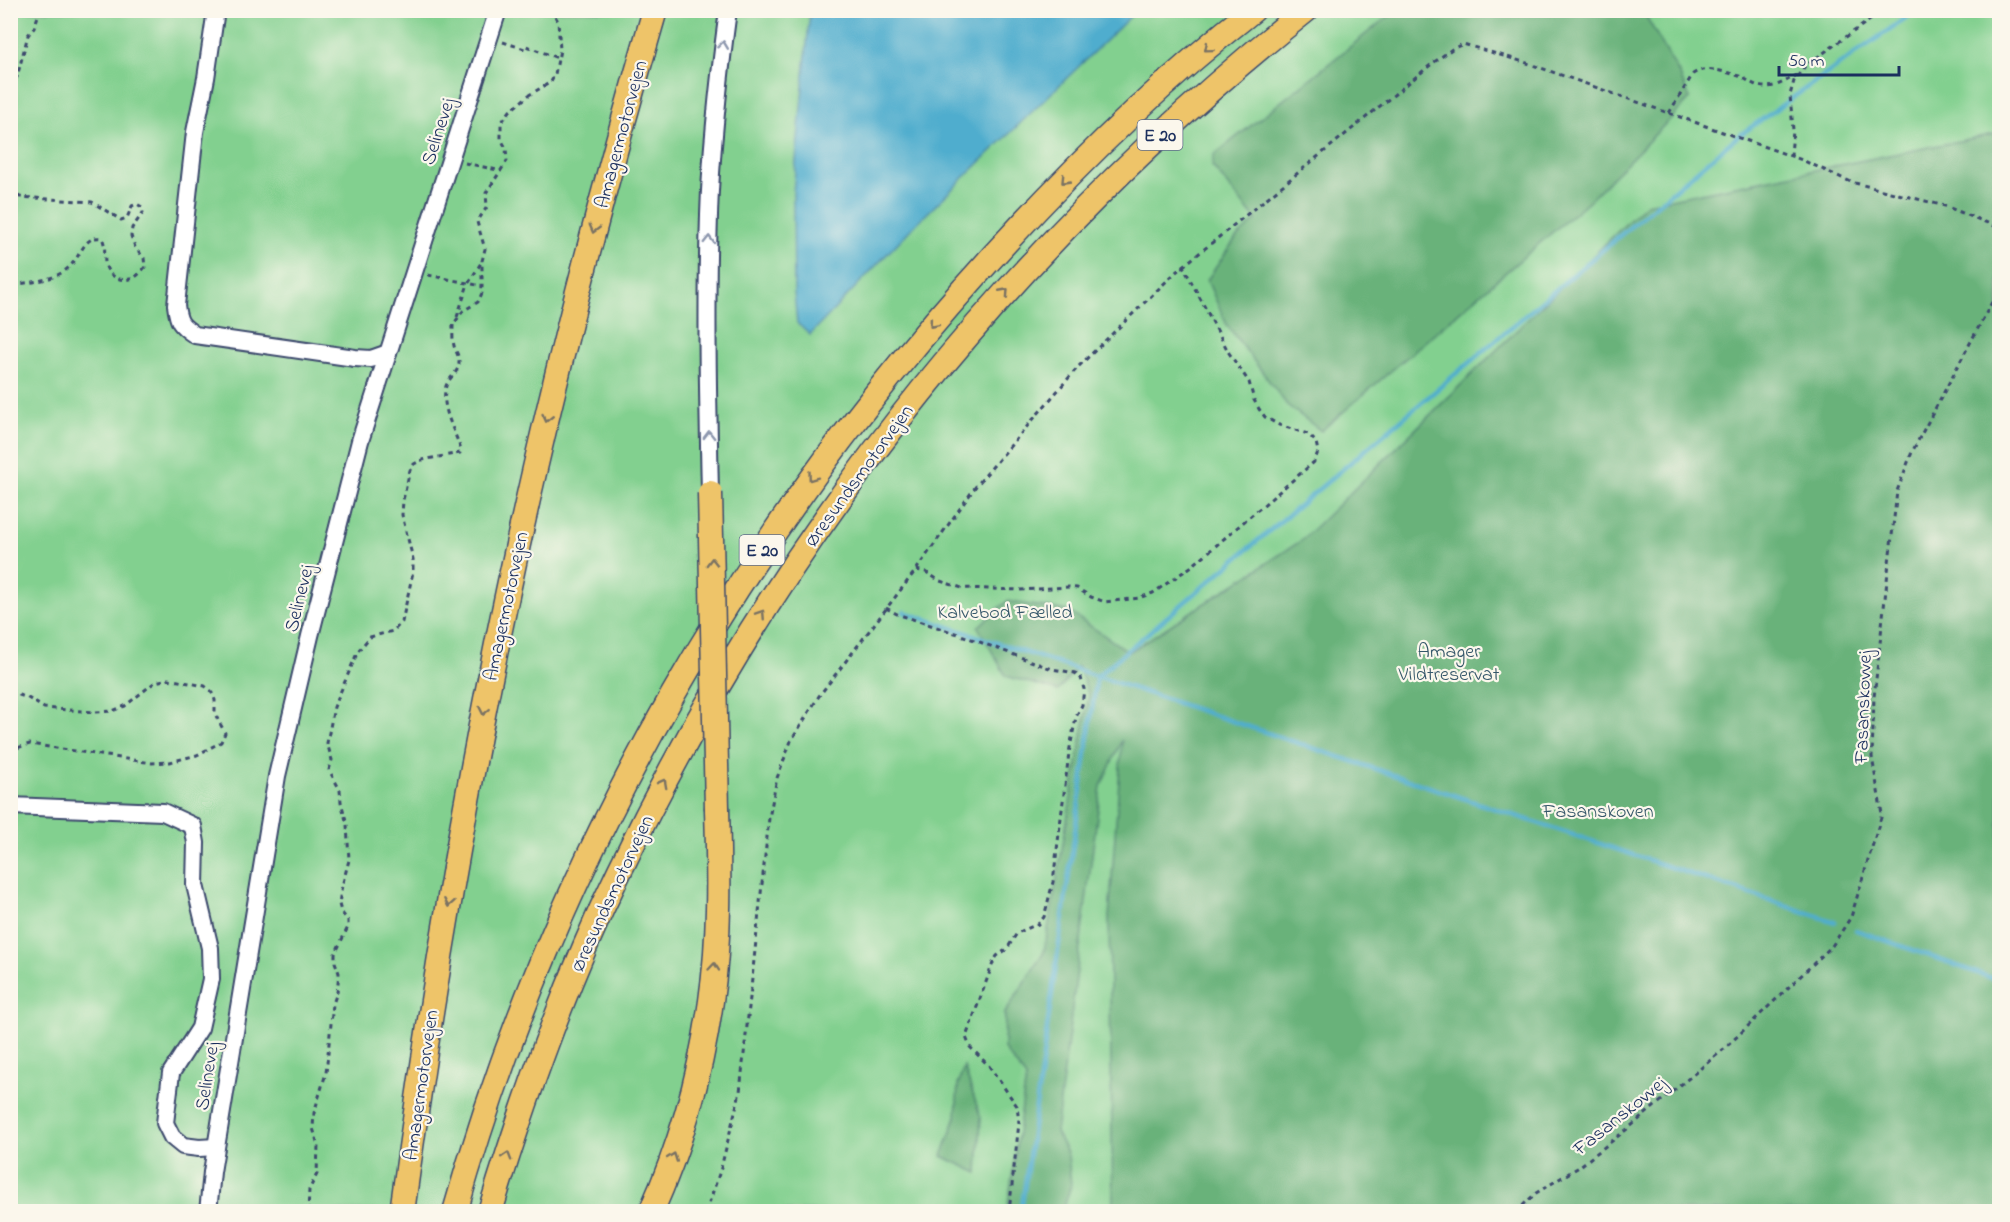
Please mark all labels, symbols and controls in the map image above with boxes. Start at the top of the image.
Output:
scale bar [1779,39,1899,77]
one-way arrow [717,41,729,50]
one-way arrow [1204,41,1215,52]
text: 50 m [1788,49,1825,75]
street label: Amagermotorvejen [589,57,657,212]
street label: Selinevej [415,94,464,169]
road number: E 20 [1138,120,1182,150]
one-way arrow [1061,173,1072,184]
one-way arrow [589,223,601,234]
one-way arrow [702,235,715,244]
one-way arrow [998,288,1009,298]
one-way arrow [929,317,940,328]
street label: Øresundsmotorvejen [798,399,922,554]
one-way arrow [541,413,554,423]
one-way arrow [703,430,715,439]
one-way arrow [809,471,820,482]
street label: Amagermotorvejen [477,529,538,684]
road number: E 20 [740,535,784,565]
one-way arrow [705,557,718,566]
street label: Selinevej [278,561,323,636]
park label: Kalvebod Fælled [937,599,1073,628]
one-way arrow [753,610,765,620]
park label: Amager Vildtreservat [1397,638,1500,690]
street label: Fasanskovvej [1848,649,1881,765]
one-way arrow [478,706,491,716]
one-way arrow [656,778,668,789]
park label: Fasanskoven [1541,798,1654,827]
street label: Øresundsmotorvejen [564,811,662,977]
one-way arrow [443,898,455,908]
one-way arrow [707,963,720,972]
street label: Amagermotorvejen [398,1008,448,1163]
street label: Selinevej [189,1039,228,1113]
street label: Fasanskovvej [1567,1070,1674,1164]
one-way arrow [500,1151,512,1162]
one-way arrow [665,1152,678,1163]

